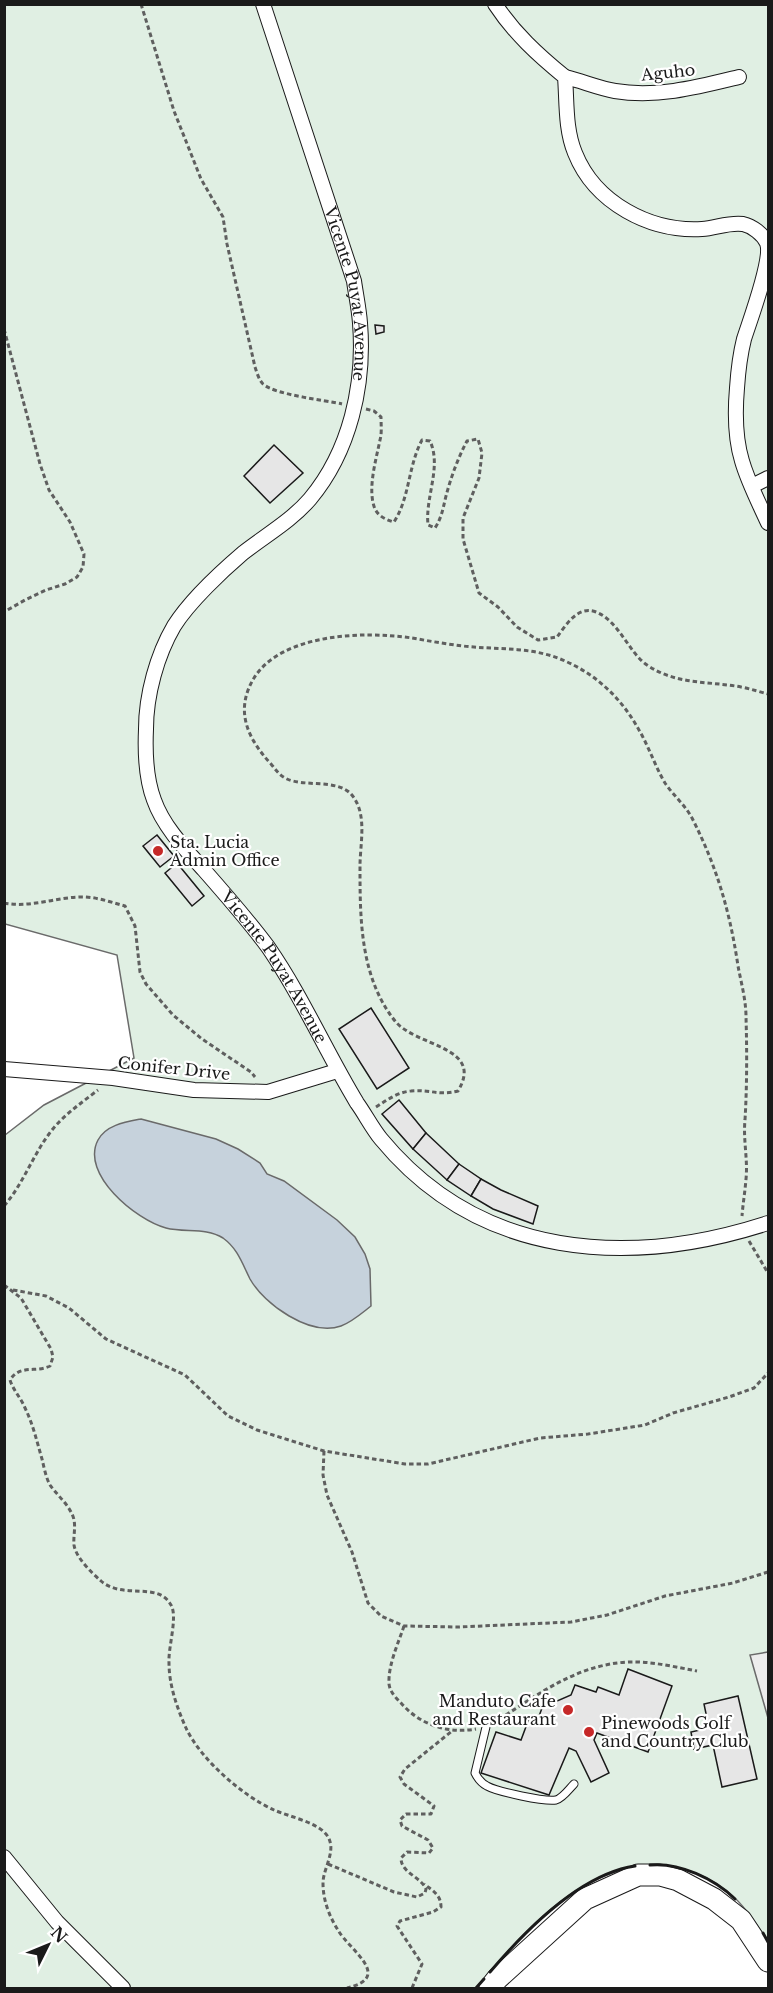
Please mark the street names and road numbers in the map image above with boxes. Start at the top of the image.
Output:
street label: Aguho [639,59,696,85]
street label: Vicente Puyat Avenue [320,203,371,382]
street label: Vicente Puyat Avenue [216,886,332,1046]
street label: Conifer Drive [117,1052,231,1084]

